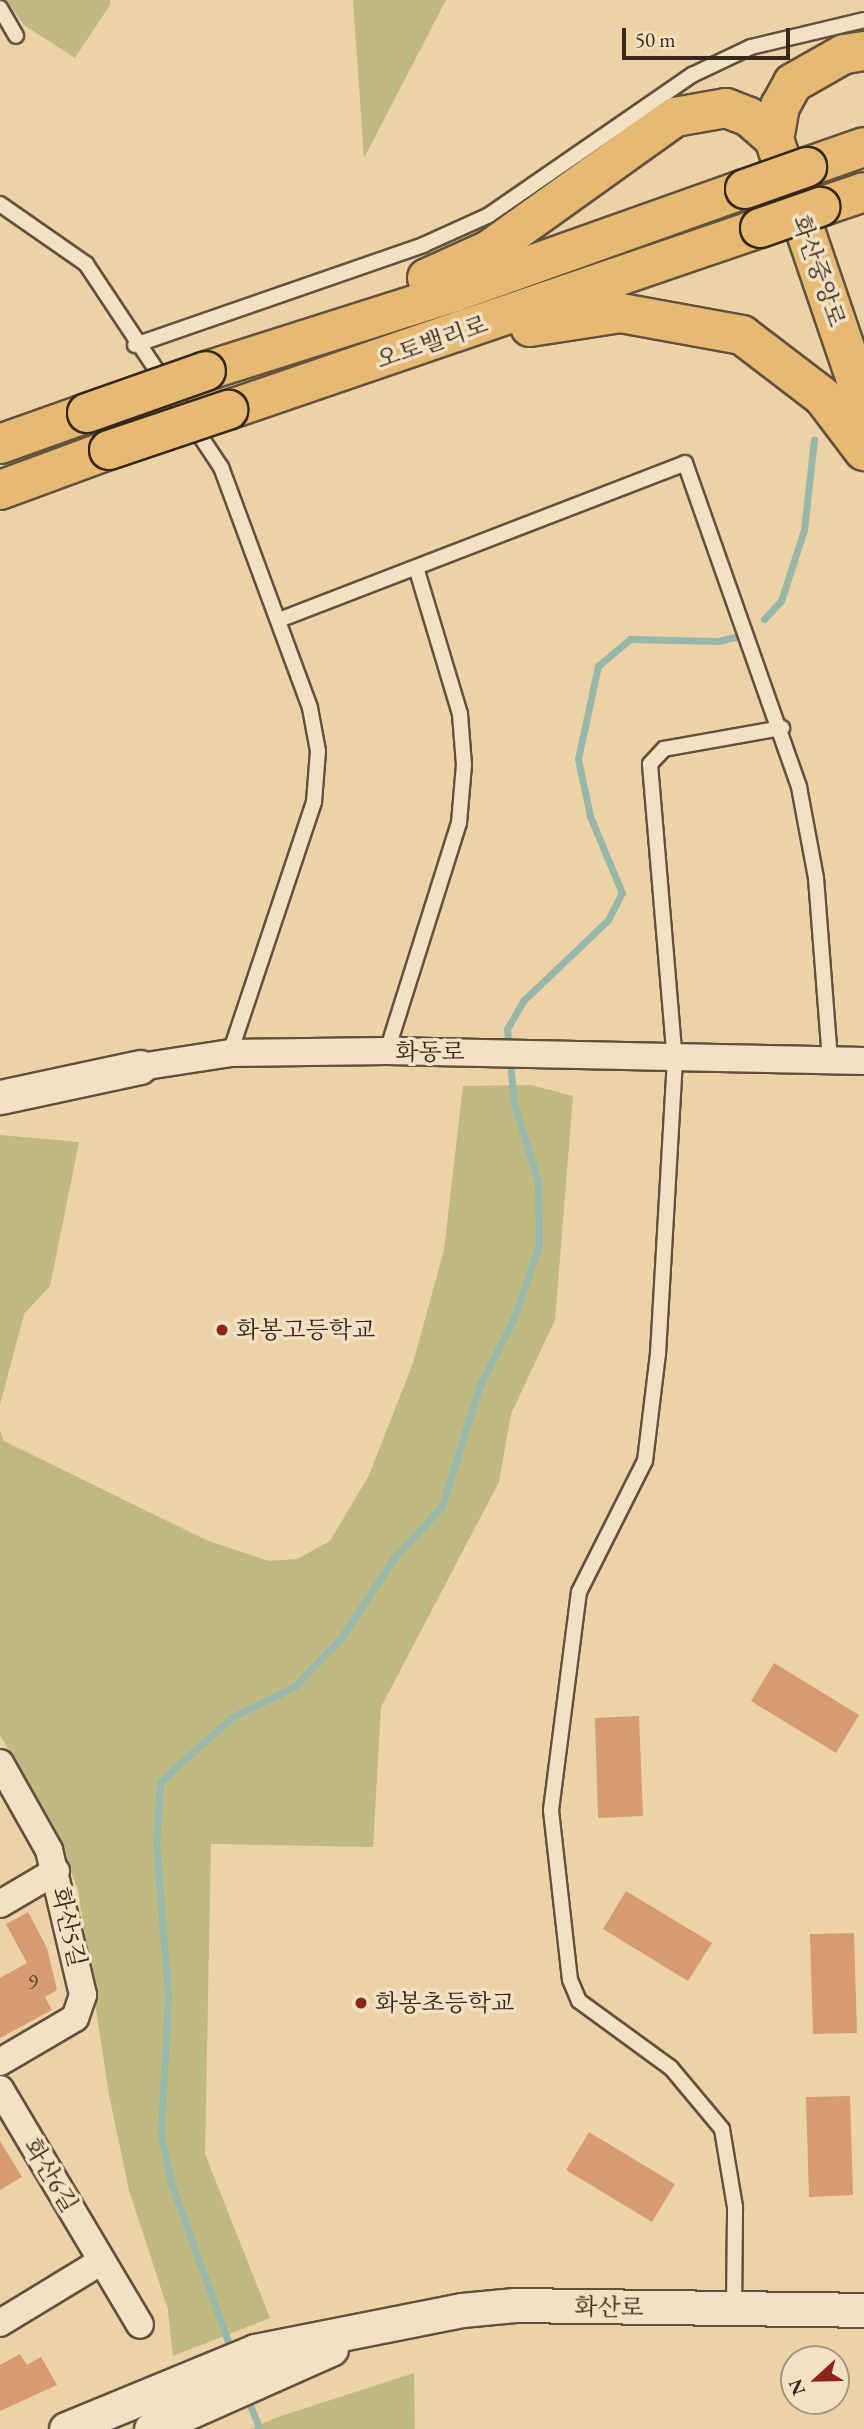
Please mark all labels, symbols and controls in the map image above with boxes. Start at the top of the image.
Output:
scale bar [626,14,794,58]
text: 50 m [635,26,676,53]
street label: 화산중앙로 [787,212,851,330]
street label: 오토밸리로 [373,310,491,374]
street label: 화동로 [395,1038,465,1066]
place label: 화봉고등학교 [236,1316,375,1344]
marker: 화봉고등학교 [214,1322,230,1338]
street label: 화산5길 [46,1884,92,1970]
house number: 9 [28,1969,38,1995]
place label: 화봉초등학교 [375,1989,514,2017]
marker: 화봉초등학교 [353,1995,369,2011]
street label: 화산6길 [18,2133,84,2217]
street label: 화산로 [574,2292,644,2322]
north arrow [780,2345,850,2415]
text: N [782,2375,811,2399]

